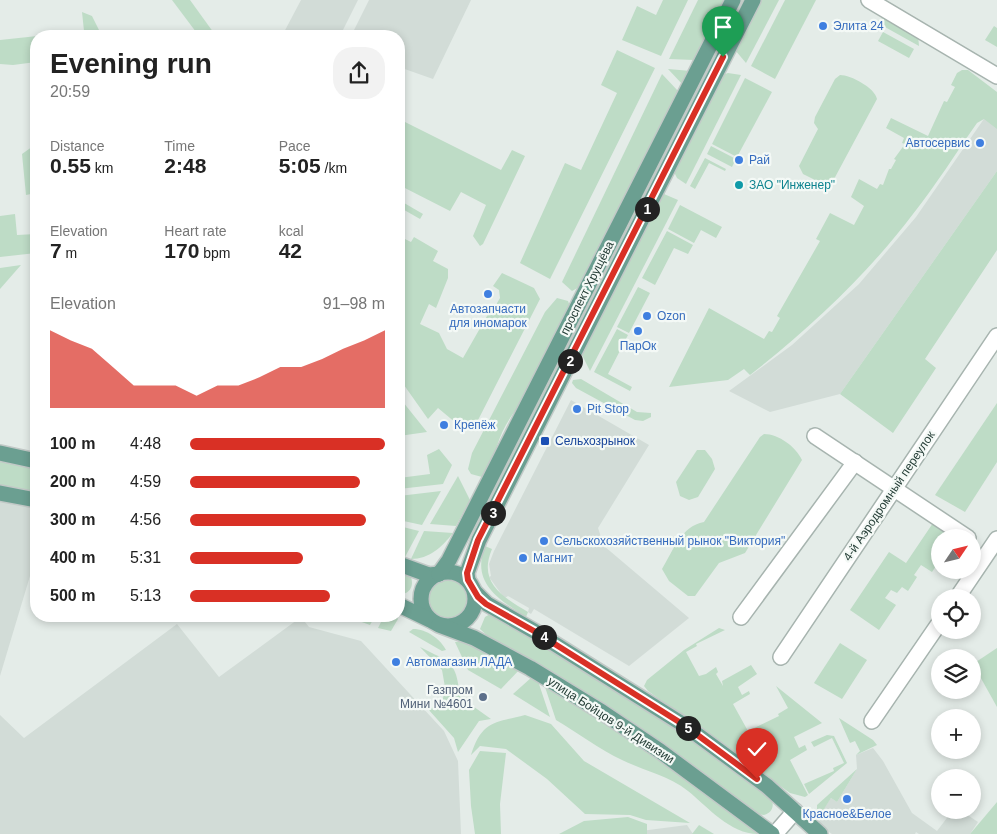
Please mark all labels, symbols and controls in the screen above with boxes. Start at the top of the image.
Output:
pin [702,6,744,57]
icon: arrive [709,13,737,41]
place label: Элита 24 [833,19,884,33]
marker: Элита 24 [817,20,829,32]
button: share [333,47,385,99]
text: Evening run [50,48,212,79]
text: 20:59 [50,83,90,100]
place label: Автосервис [905,136,970,150]
marker: Автосервис [974,137,986,149]
text: Distance [50,138,104,154]
text: Time [164,138,195,154]
text: Pace [279,138,311,154]
place label: Рай [749,153,770,167]
text: 0.55 [50,154,91,177]
text: 2:48 [164,154,206,177]
text: 5:05 [279,154,321,177]
marker: Рай [733,154,745,166]
text: km [91,160,113,176]
text: /km [321,160,347,176]
place label: ЗАО "Инженер" [749,178,835,192]
marker: ЗАО "Инженер" [733,179,745,191]
pin: 1 [634,196,660,222]
text: 1 [644,201,651,217]
text: Elevation [50,223,108,239]
text: Heart rate [164,223,227,239]
text: kcal [279,223,304,239]
text: 7 [50,239,62,262]
text: 170 [164,239,199,262]
text: 42 [279,239,302,262]
street label: проспект Хрущёва [557,239,617,337]
text: m [62,245,77,261]
text: bpm [199,245,231,261]
marker: Автозапчасти для иномарок [482,288,494,300]
text: Elevation [50,295,116,312]
text: 91–98 m [323,295,385,312]
place label: Автозапчасти для иномарок [449,302,527,330]
place label: Ozon [657,309,686,323]
marker: Ozon [641,310,653,322]
marker: ПарОк [632,325,644,337]
place label: ПарОк [620,339,657,353]
pin: 2 [558,348,582,374]
text: 2 [567,353,574,369]
place label: Pit Stop [587,402,629,416]
marker: Pit Stop [571,403,583,415]
place label: Крепёж [454,418,496,432]
marker: Крепёж [438,419,450,431]
street label: 4-й Аэродромный переулок [840,428,938,563]
place label: Сельхозрынок [555,434,636,448]
text: 100 m [50,435,95,452]
text: 4:48 [130,435,161,452]
marker: Сельхозрынок [539,435,551,447]
text: 200 m [50,473,95,490]
text: 4:59 [130,473,161,490]
pin: 3 [480,500,506,526]
text: 3 [490,505,497,521]
text: 300 m [50,511,95,528]
text: 4:56 [130,511,161,528]
north arrow [931,529,981,579]
map controls [931,529,981,819]
place label: Сельскохозяйственный рынок "Виктория" [554,534,785,548]
marker: Сельскохозяйственный рынок "Виктория" [538,535,550,547]
text: 400 m [50,549,95,566]
text: 5:31 [130,549,161,566]
place label: Магнит [533,551,574,565]
marker: Магнит [517,552,529,564]
text: 500 m [50,587,95,604]
text: 5:13 [130,587,161,604]
button: locate [931,589,981,639]
pin: 4 [532,624,556,650]
text: 4 [541,629,548,645]
button: layers [931,649,981,699]
place label: Автомагазин ЛАДА [406,655,512,669]
marker: Автомагазин ЛАДА [390,656,402,668]
street label: улица Бойцов 9-й Дивизии [545,674,677,766]
place label: Газпром Мини №4601 [400,683,473,711]
marker: Газпром Мини №4601 [477,691,489,703]
button: + [931,709,981,759]
pin: 5 [676,716,700,740]
text: 5 [685,720,692,736]
pin [736,728,778,779]
icon: check [743,735,771,763]
button: − [931,769,981,819]
marker: Красное&Белое [841,793,853,805]
place label: Красное&Белое [803,807,892,821]

